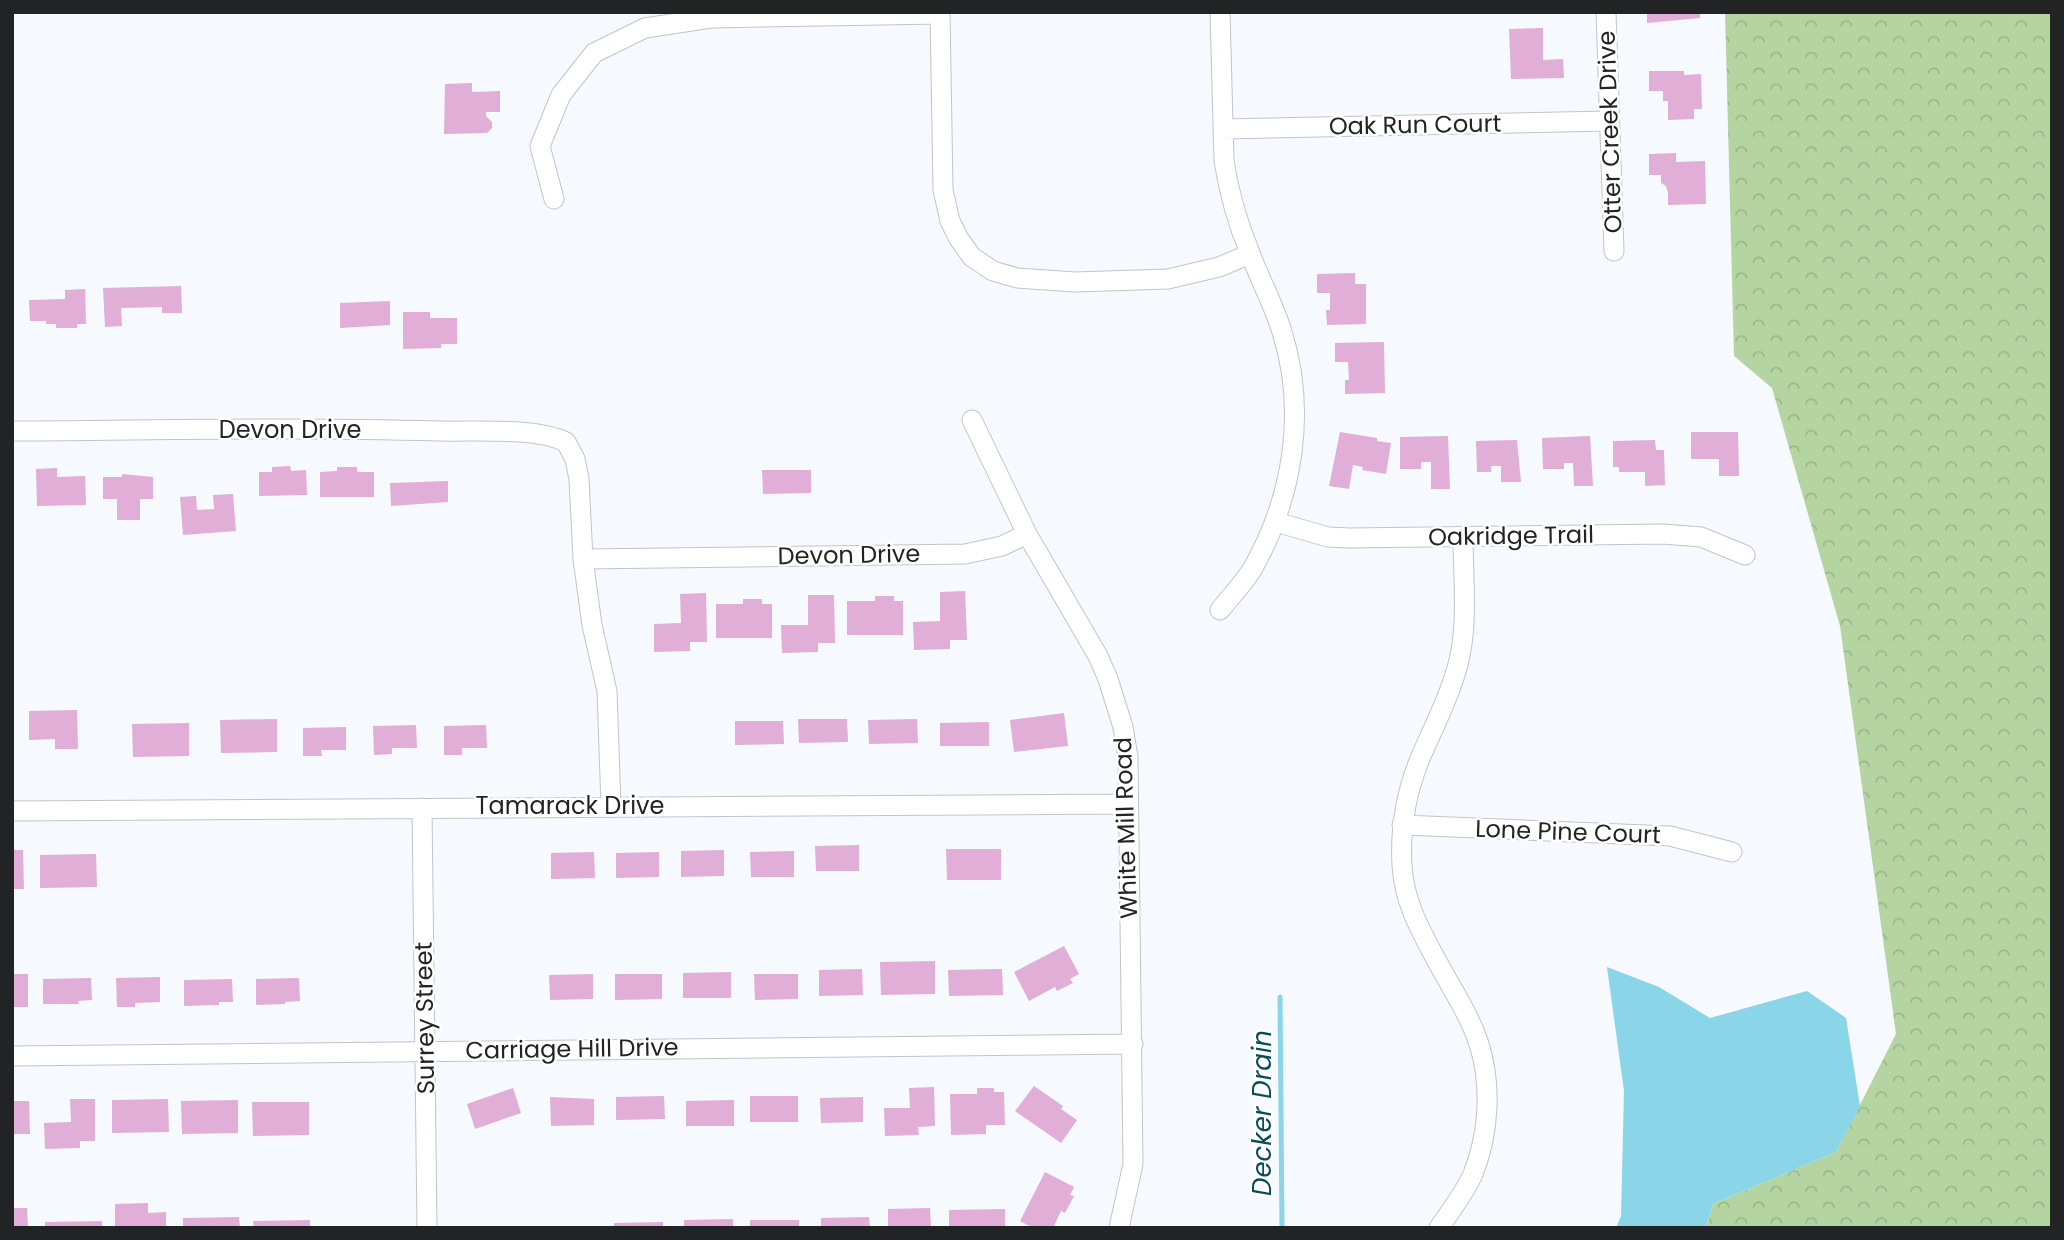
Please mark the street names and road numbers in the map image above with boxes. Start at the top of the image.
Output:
street label: Otter Creek Drive [1589,30,1630,234]
street label: Oak Run Court [1328,106,1502,143]
street label: Devon Drive [219,413,361,446]
street label: Oakridge Trail [1428,518,1594,553]
street label: Devon Drive [777,537,921,572]
street label: White Mill Road [1106,737,1145,919]
street label: Tamarack Drive [476,789,664,822]
street label: Lone Pine Court [1475,812,1661,851]
street label: Surrey Street [407,942,442,1095]
street label: Carriage Hill Drive [465,1030,679,1067]

